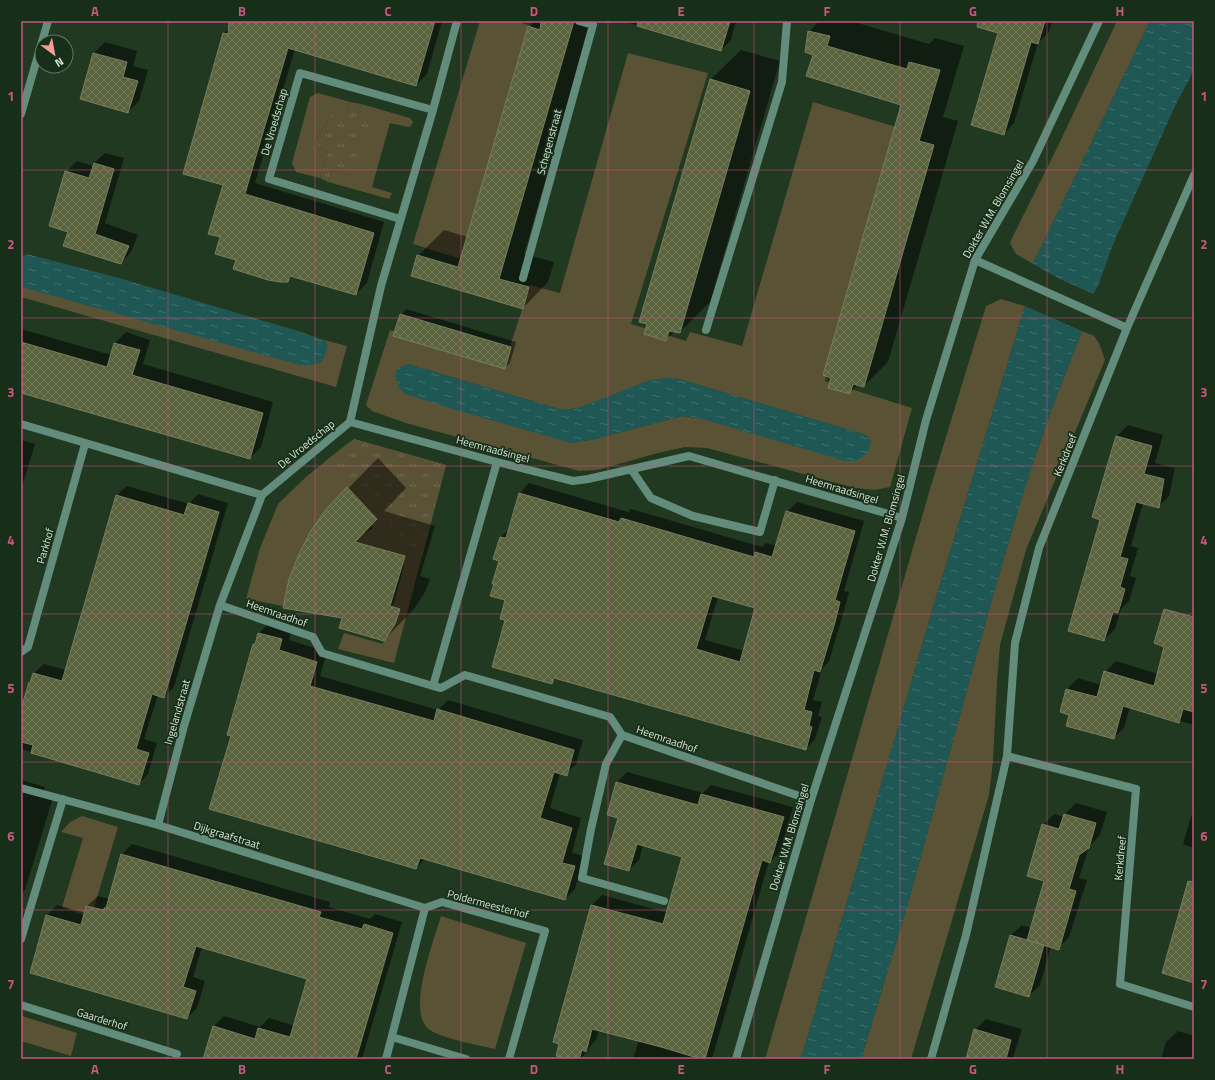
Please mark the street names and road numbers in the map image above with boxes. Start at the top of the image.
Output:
street label: De Vroedschap [257,86,291,157]
street label: Schepenstraat [533,107,565,177]
street label: Dokter W.M. Blomsingel [958,157,1028,261]
street label: De Vroedschap [274,416,338,472]
street label: Kerkdreef [1049,431,1081,479]
street label: Heemraadsingel [454,432,532,466]
street label: Heemraadsingel [804,470,880,508]
street label: Dokter W.M. Blomsingel [863,472,909,584]
street label: Parkhof [32,526,58,566]
street label: Heemraadhof [244,595,310,631]
street label: Ingelandstraat [160,677,194,747]
street label: Heemraadhof [634,721,700,757]
street label: Dokter W.M. Blomsingel [765,782,813,892]
street label: Dijkgraafstraat [192,817,262,853]
street label: Kerkdreef [1110,835,1130,881]
street label: Poldermeesterhof [445,885,531,923]
street label: Gaarderhof [75,1004,130,1034]

